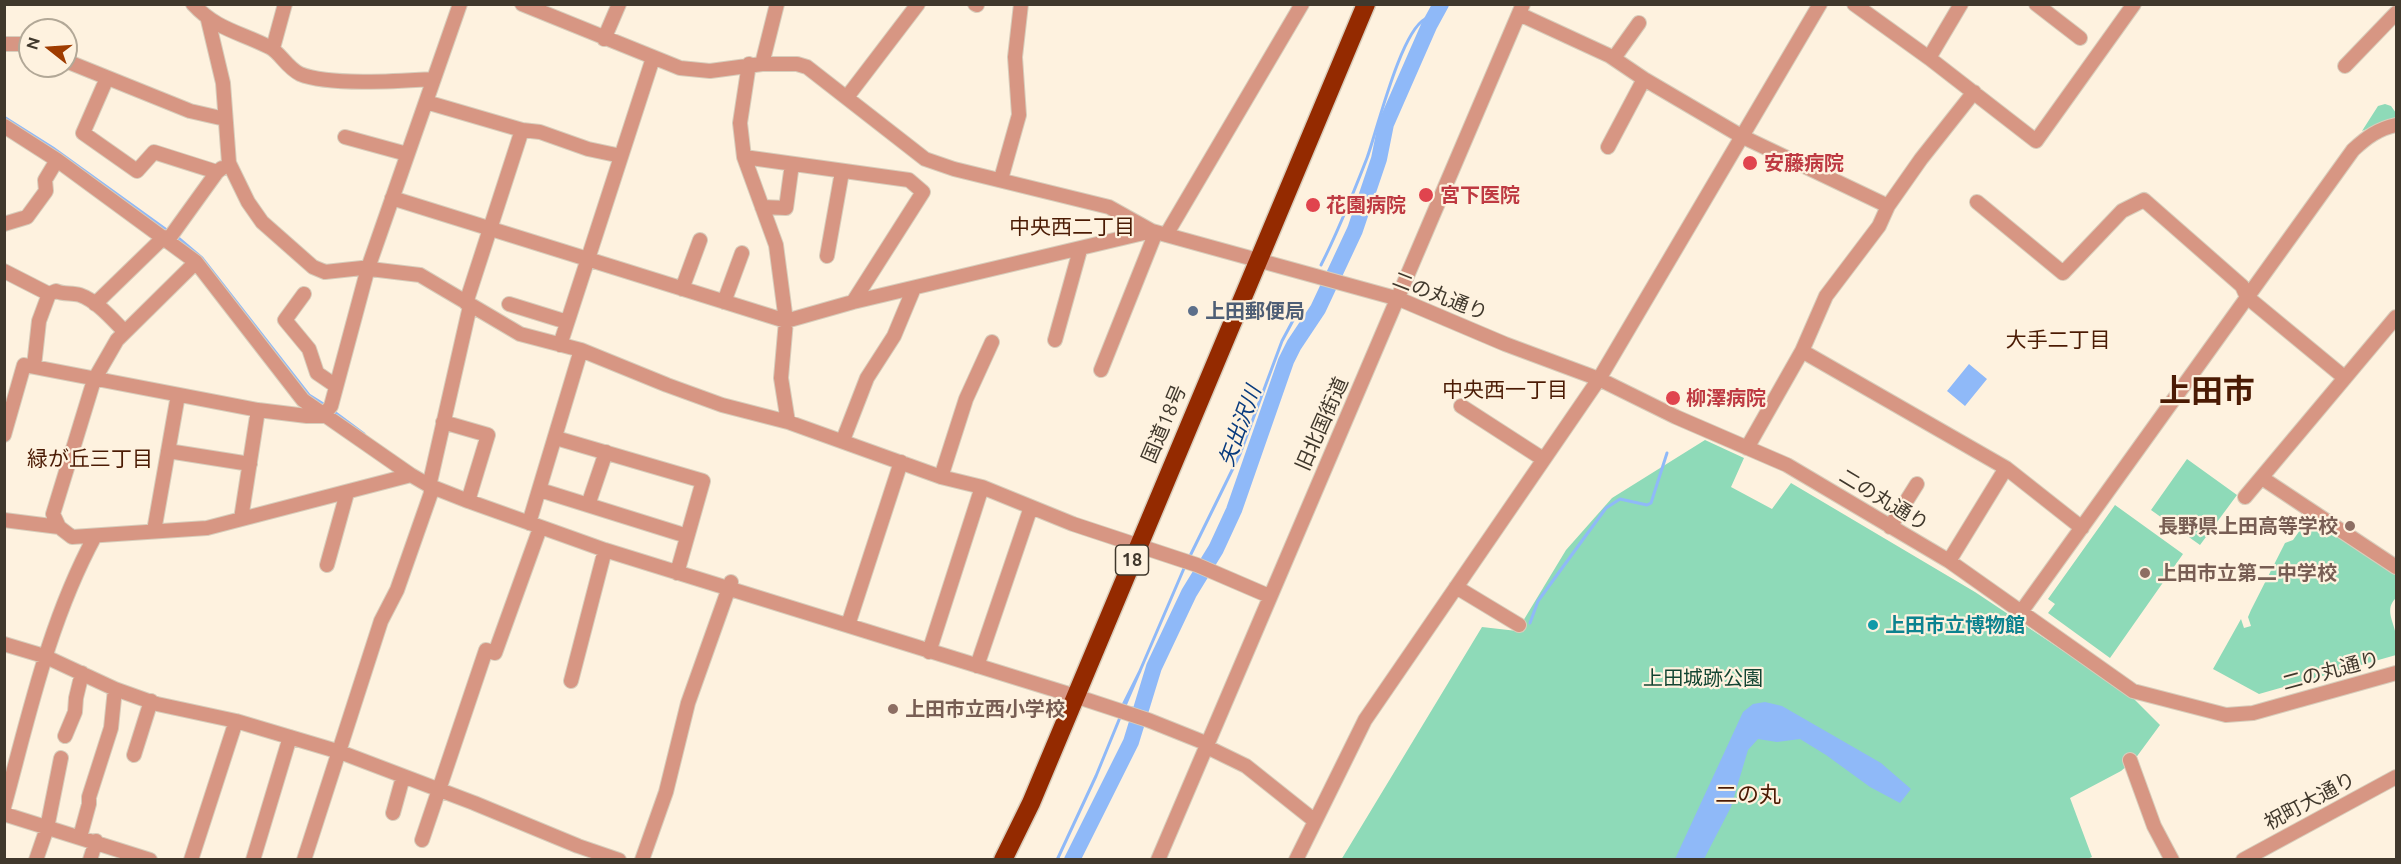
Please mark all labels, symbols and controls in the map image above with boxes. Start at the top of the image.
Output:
north arrow [18,18,78,78]
text: N [22,35,43,52]
place label: 安藤病院 [1764,151,1844,175]
marker: 安藤病院 [1741,154,1759,172]
place label: 宮下医院 [1440,183,1520,207]
marker: 宮下医院 [1417,186,1435,204]
place label: 花園病院 [1326,193,1406,217]
marker: 花園病院 [1304,196,1322,214]
district label: 中央西二丁目 [1009,214,1135,240]
street label: 二の丸通り [1389,267,1491,325]
place label: 上田郵便局 [1205,299,1305,323]
marker: 上田郵便局 [1186,304,1200,318]
district label: 大手二丁目 [2006,327,2110,353]
district label: 上田市 [2159,372,2255,410]
street label: 旧北国街道 [1291,373,1353,475]
district label: 中央西一丁目 [1442,377,1568,403]
street label: 国道18号 [1137,381,1191,467]
water label: 矢出沢川 [1214,382,1266,470]
place label: 柳澤病院 [1686,386,1766,410]
marker: 柳澤病院 [1664,389,1682,407]
district label: 緑が丘三丁目 [27,446,153,472]
street label: 二の丸通り [1835,464,1933,536]
place label: 長野県上田高等学校 [2158,514,2338,538]
marker: 長野県上田高等学校 [2343,519,2357,533]
road number: 18 [1116,545,1148,575]
place label: 上田市立第二中学校 [2157,561,2337,585]
marker: 上田市立第二中学校 [2138,566,2152,580]
place label: 上田市立博物館 [1885,613,2025,637]
marker: 上田市立博物館 [1866,618,1880,632]
street label: 二の丸通り [2280,646,2382,696]
park label: 上田城跡公園 [1643,666,1763,690]
place label: 上田市立西小学校 [905,697,1065,721]
marker: 上田市立西小学校 [886,702,900,716]
street label: 祝町大通り [2260,767,2360,835]
district label: 二の丸 [1715,782,1781,808]

